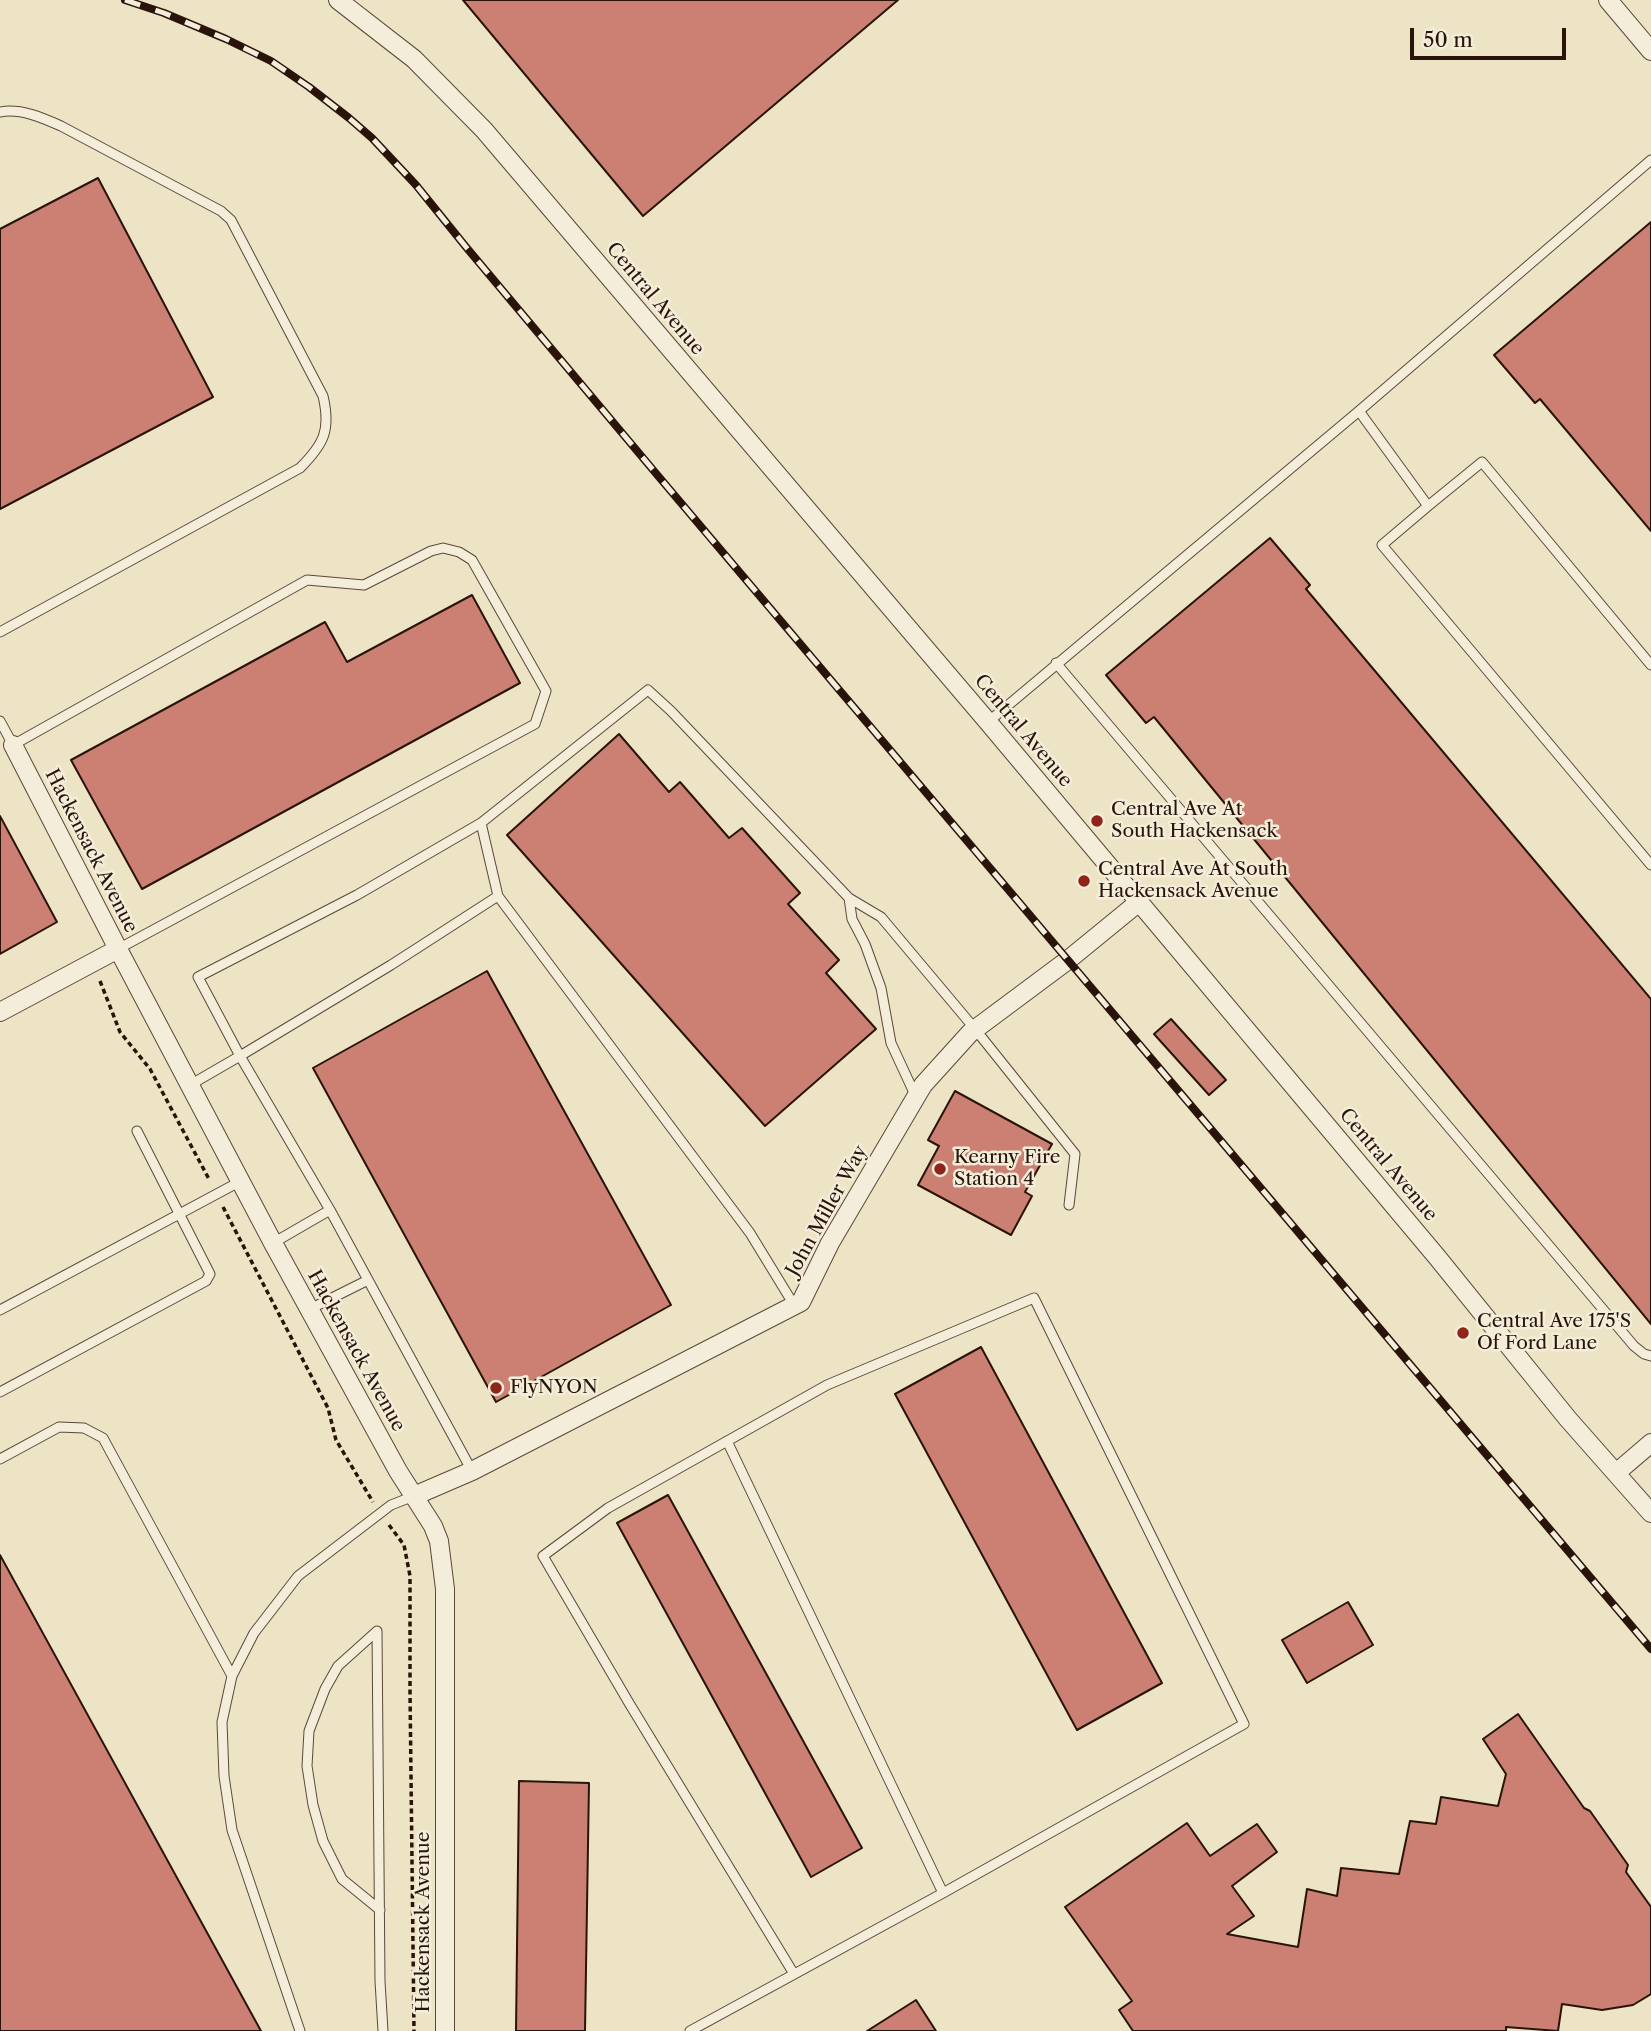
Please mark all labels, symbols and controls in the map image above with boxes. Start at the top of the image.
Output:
scale bar [1413,14,1569,58]
text: 50 m [1423,27,1473,52]
street label: Central Avenue [601,238,709,360]
street label: Central Avenue [969,670,1077,792]
street label: Hackensack Avenue [40,765,142,937]
place label: Central Ave At South Hackensack [1111,799,1278,843]
marker: Central Ave At South Hackensack [1089,813,1105,829]
place label: Central Ave At South Hackensack Avenue [1098,859,1288,903]
marker: Central Ave At South Hackensack Avenue [1076,873,1092,889]
street label: Central Avenue [1334,1104,1442,1226]
street label: John Miller Way [782,1142,872,1280]
place label: Kearny Fire Station 4 [954,1147,1060,1191]
marker: Kearny Fire Station 4 [932,1161,948,1177]
street label: Hackensack Avenue [302,1266,410,1436]
place label: Central Ave 175'S Of Ford Lane [1477,1311,1631,1355]
marker: Central Ave 175'S Of Ford Lane [1455,1325,1471,1341]
place label: FlyNYON [510,1377,598,1399]
marker: FlyNYON [488,1380,504,1396]
street label: Hackensack Avenue [413,1832,435,2012]

